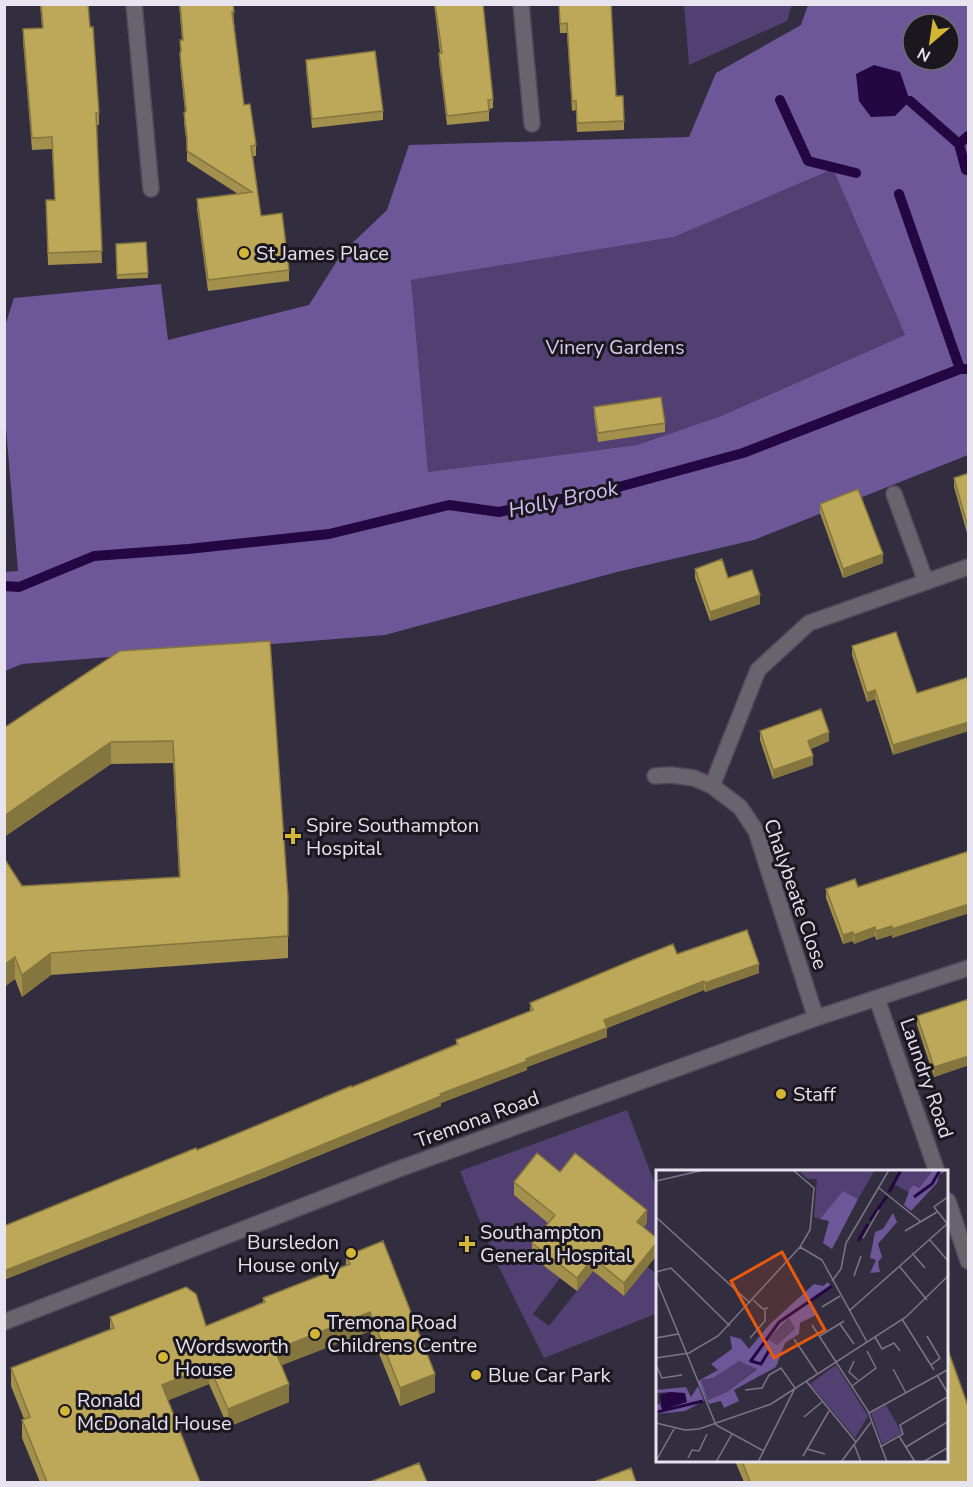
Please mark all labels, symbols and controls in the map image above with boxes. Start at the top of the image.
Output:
north arrow [901,12,961,72]
text: N [914,42,935,67]
place label: St James Place [256,240,389,267]
marker: St James Place [237,246,251,260]
park label: Vinery Gardens [544,334,685,361]
water label: Holly Brook [506,474,621,524]
place label: Spire Southampton Hospital [306,812,479,862]
street label: Chalybeate Close [757,815,834,973]
marker: Spire Southampton Hospital [284,827,302,845]
street label: Laundry Road [893,1014,960,1142]
place label: Staff [793,1081,836,1108]
street label: Tremona Road [411,1085,543,1154]
marker: Staff [774,1087,788,1101]
inset map [656,1170,949,1463]
place label: Southampton General Hospital [480,1219,632,1269]
place label: Bursledon House only [238,1229,340,1279]
marker: Southampton General Hospital [458,1235,476,1253]
marker: Bursledon House only [344,1246,358,1260]
place label: Tremona Road Childrens Centre [327,1309,477,1359]
marker: Tremona Road Childrens Centre [308,1327,322,1341]
place label: Wordsworth House [175,1333,289,1383]
marker: Wordsworth House [156,1350,170,1364]
place label: Blue Car Park [488,1362,611,1389]
marker: Blue Car Park [469,1368,483,1382]
place label: Ronald McDonald House [77,1387,232,1437]
marker: Ronald McDonald House [58,1404,72,1418]

